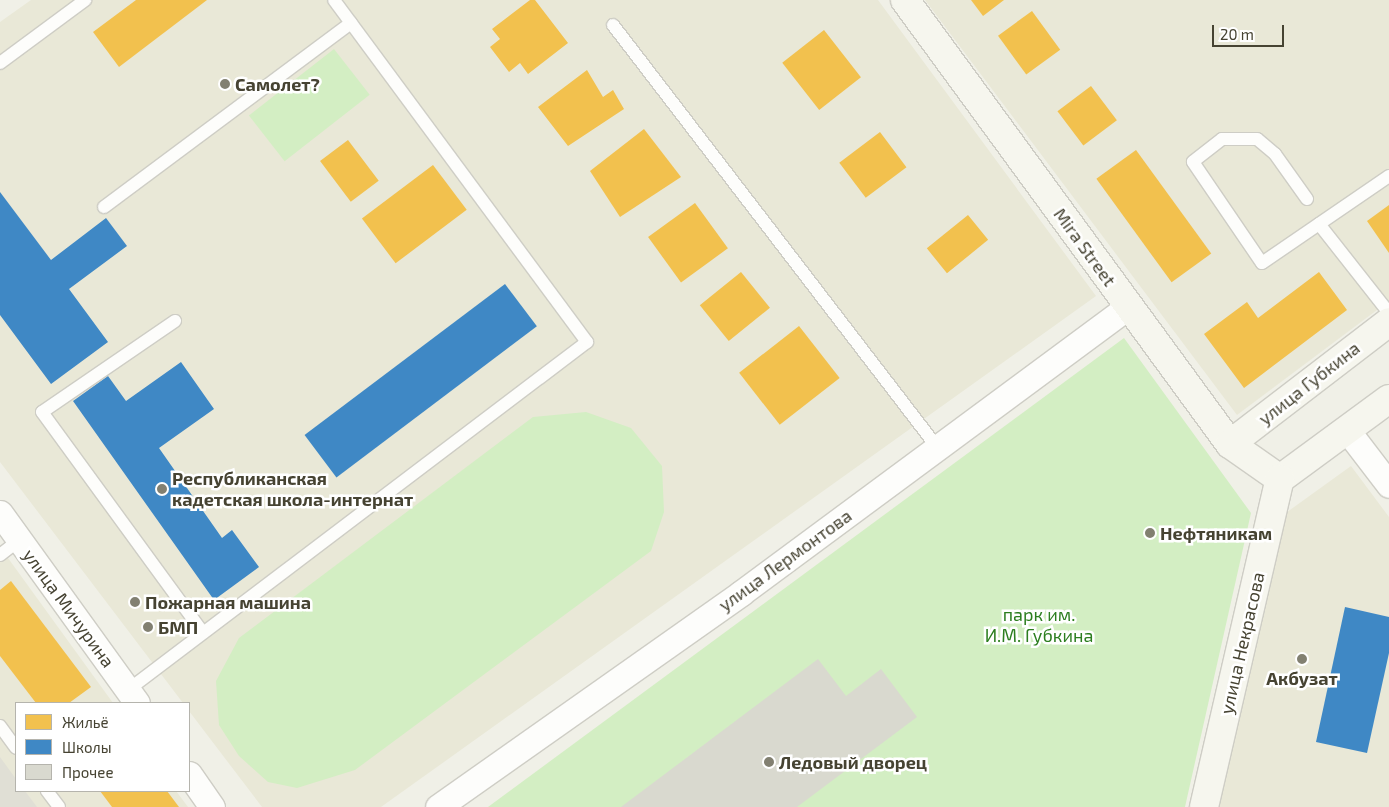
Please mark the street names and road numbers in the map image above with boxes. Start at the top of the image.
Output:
street label: Mira Street [1049,204,1121,290]
street label: улица Губкина [1254,337,1364,429]
street label: улица Лермонтова [714,504,856,616]
street label: улица Мичурина [19,545,119,671]
street label: улица Некрасова [1215,570,1269,716]

